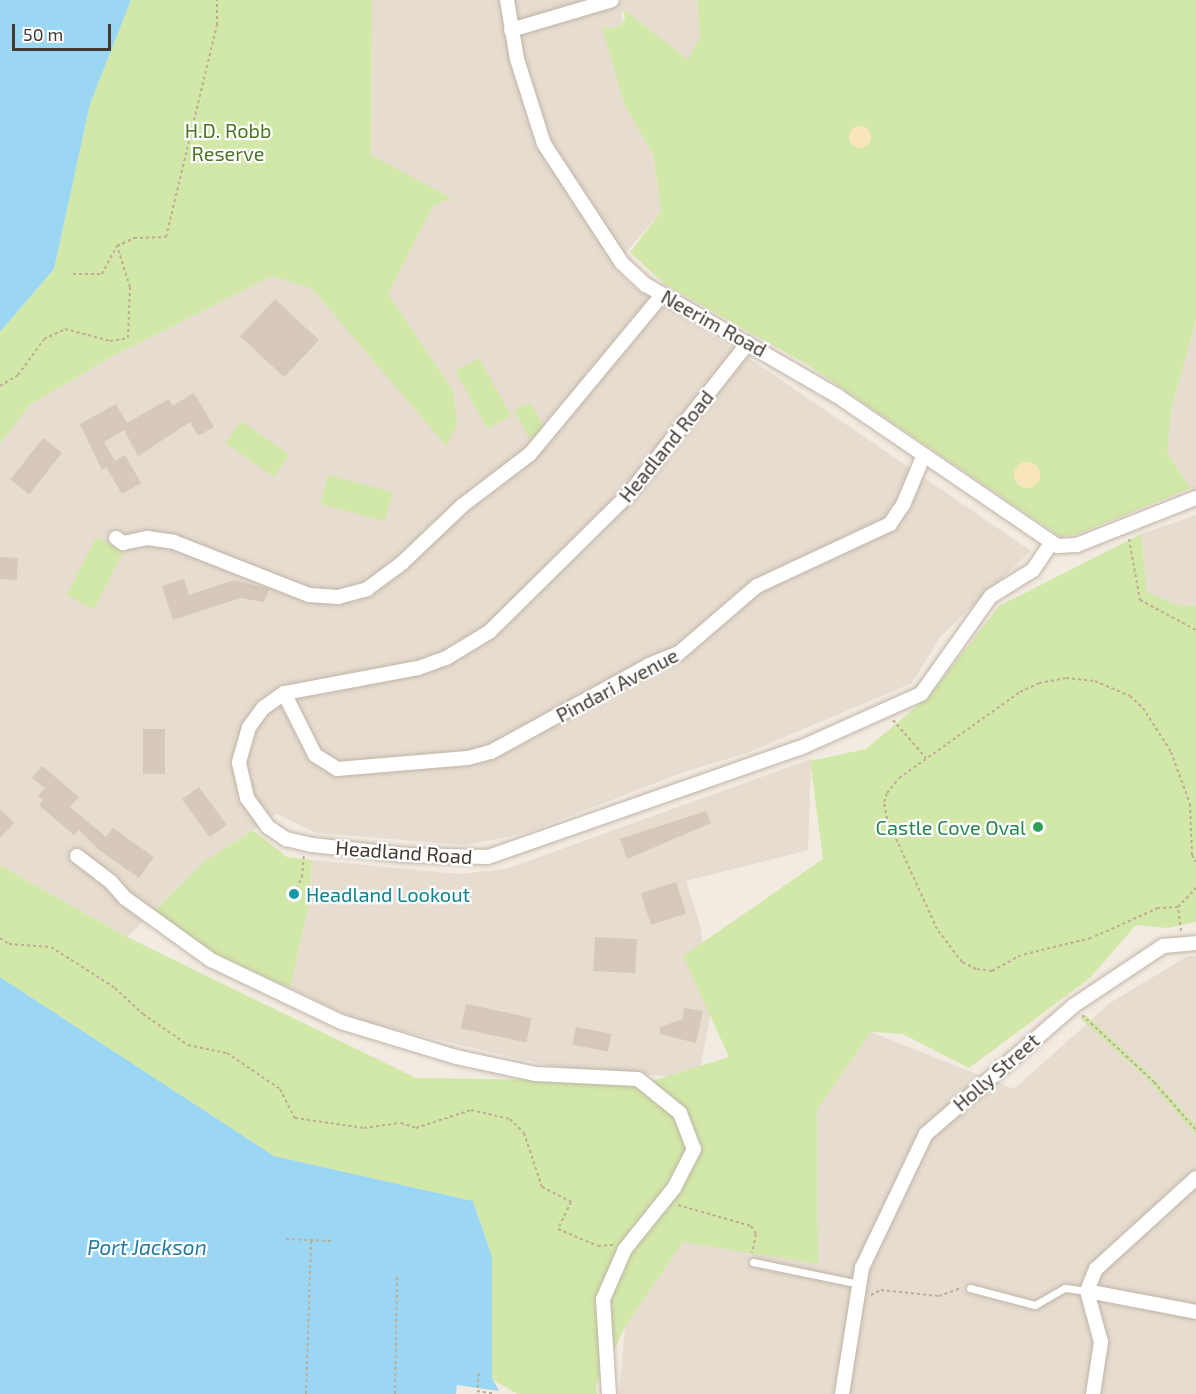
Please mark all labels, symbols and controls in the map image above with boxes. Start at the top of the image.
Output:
scale bar [15,12,114,50]
text: 50 m [23,23,63,45]
park label: H.D. Robb Reserve [185,118,271,165]
street label: Neerim Road [657,284,771,362]
street label: Headland Road [614,385,718,507]
street label: Pindari Avenue [552,643,682,727]
place label: Castle Cove Oval [876,815,1026,839]
marker: Castle Cove Oval [1031,820,1045,834]
street label: Headland Road [335,835,473,869]
place label: Headland Lookout [306,882,470,906]
marker: Headland Lookout [287,887,301,901]
street label: Holly Street [948,1028,1044,1116]
water label: Port Jackson [87,1234,207,1260]

